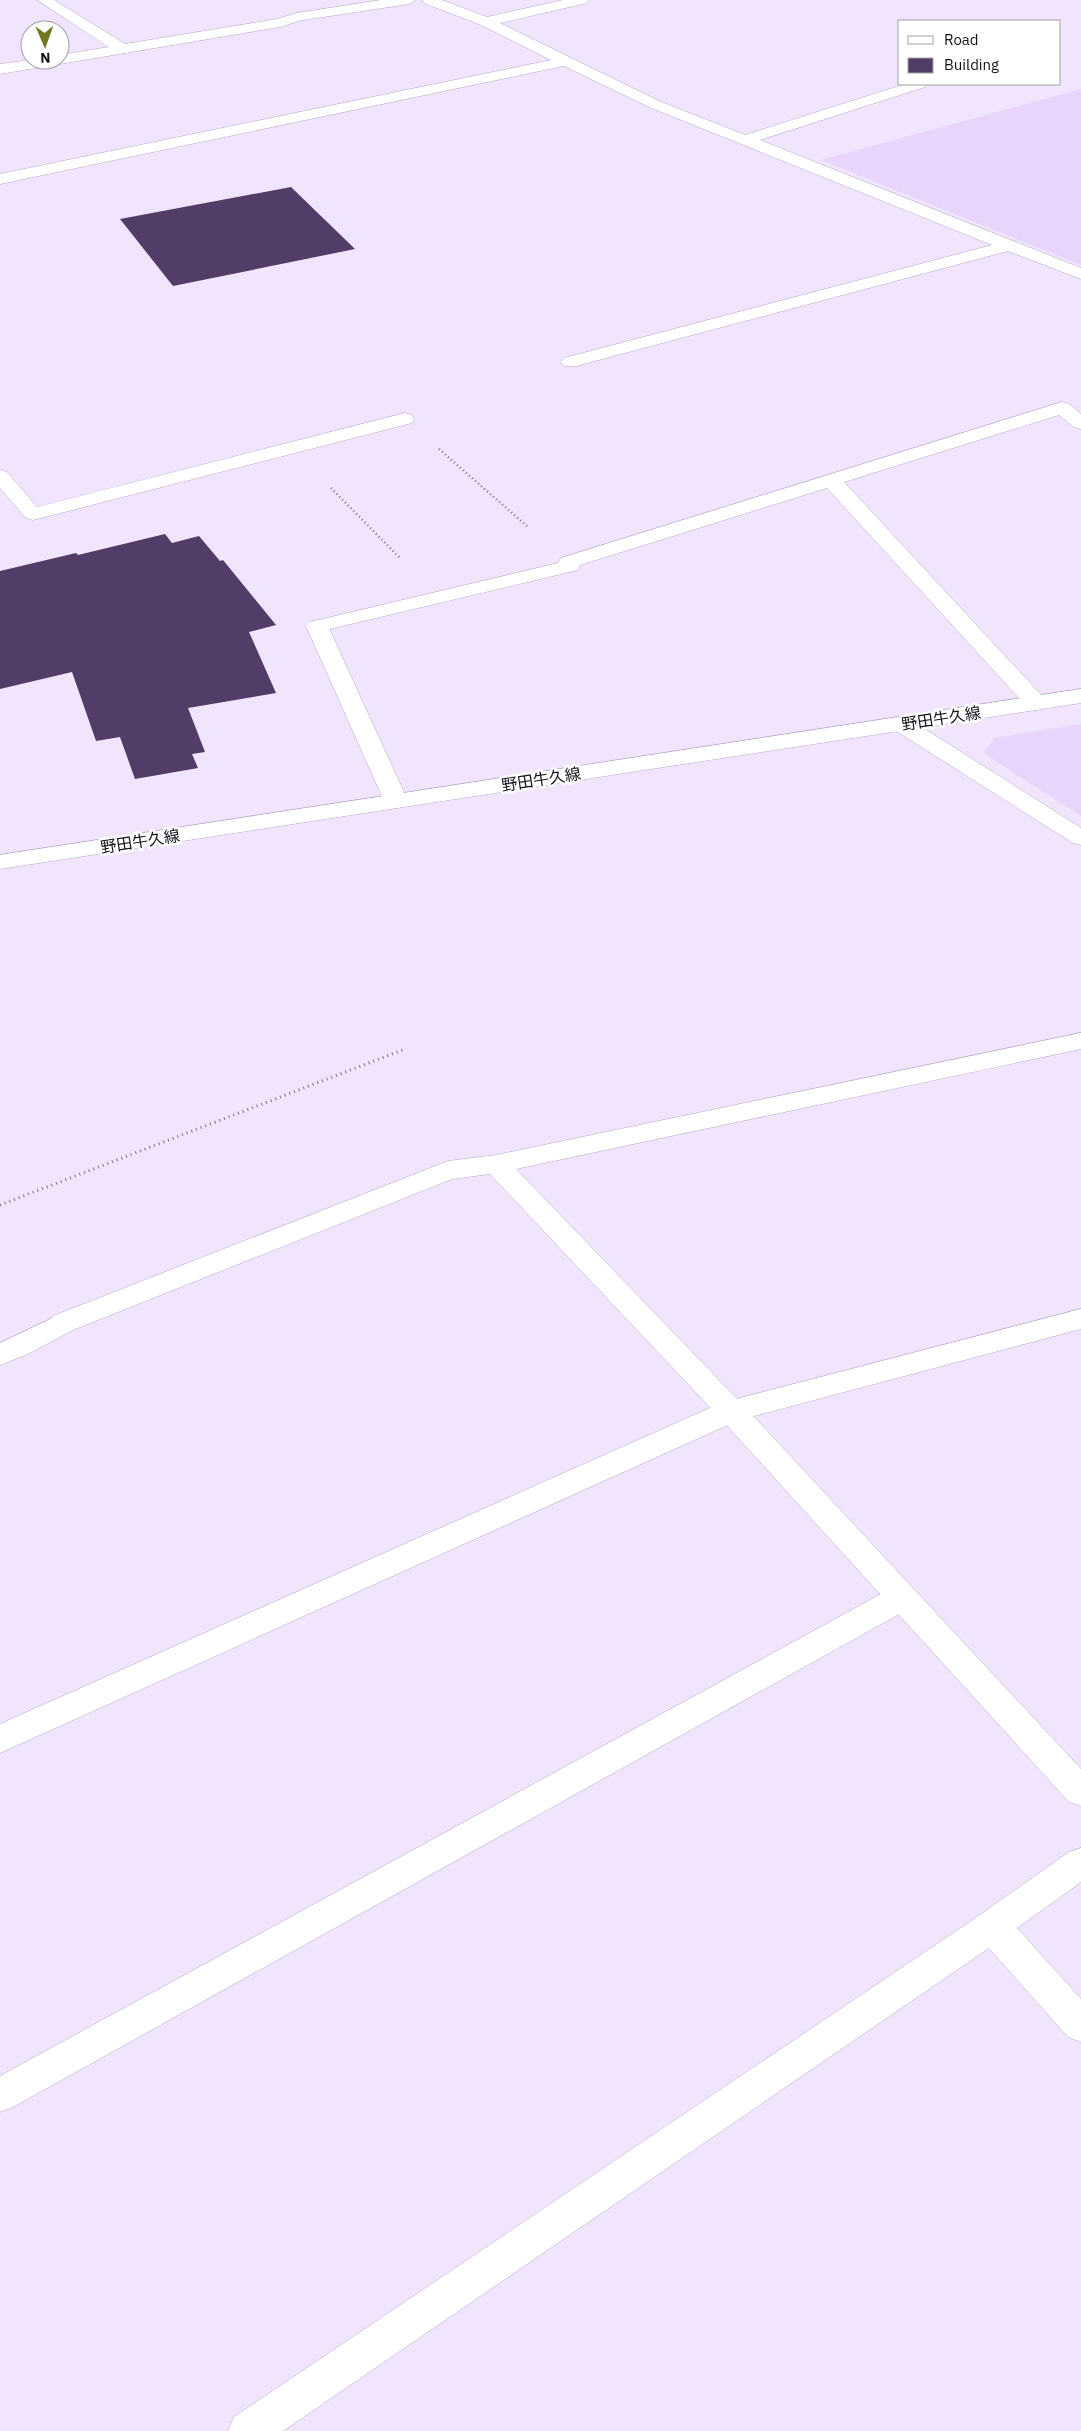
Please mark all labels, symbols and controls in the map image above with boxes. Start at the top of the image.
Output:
north arrow [20,20,70,70]
legend [898,20,1061,85]
text: Road [944,30,979,49]
text: N [40,49,51,67]
text: Building [944,55,999,74]
street label: 野田牛久線 [900,702,982,734]
street label: 野田牛久線 [500,763,582,795]
street label: 野田牛久線 [99,825,181,857]

